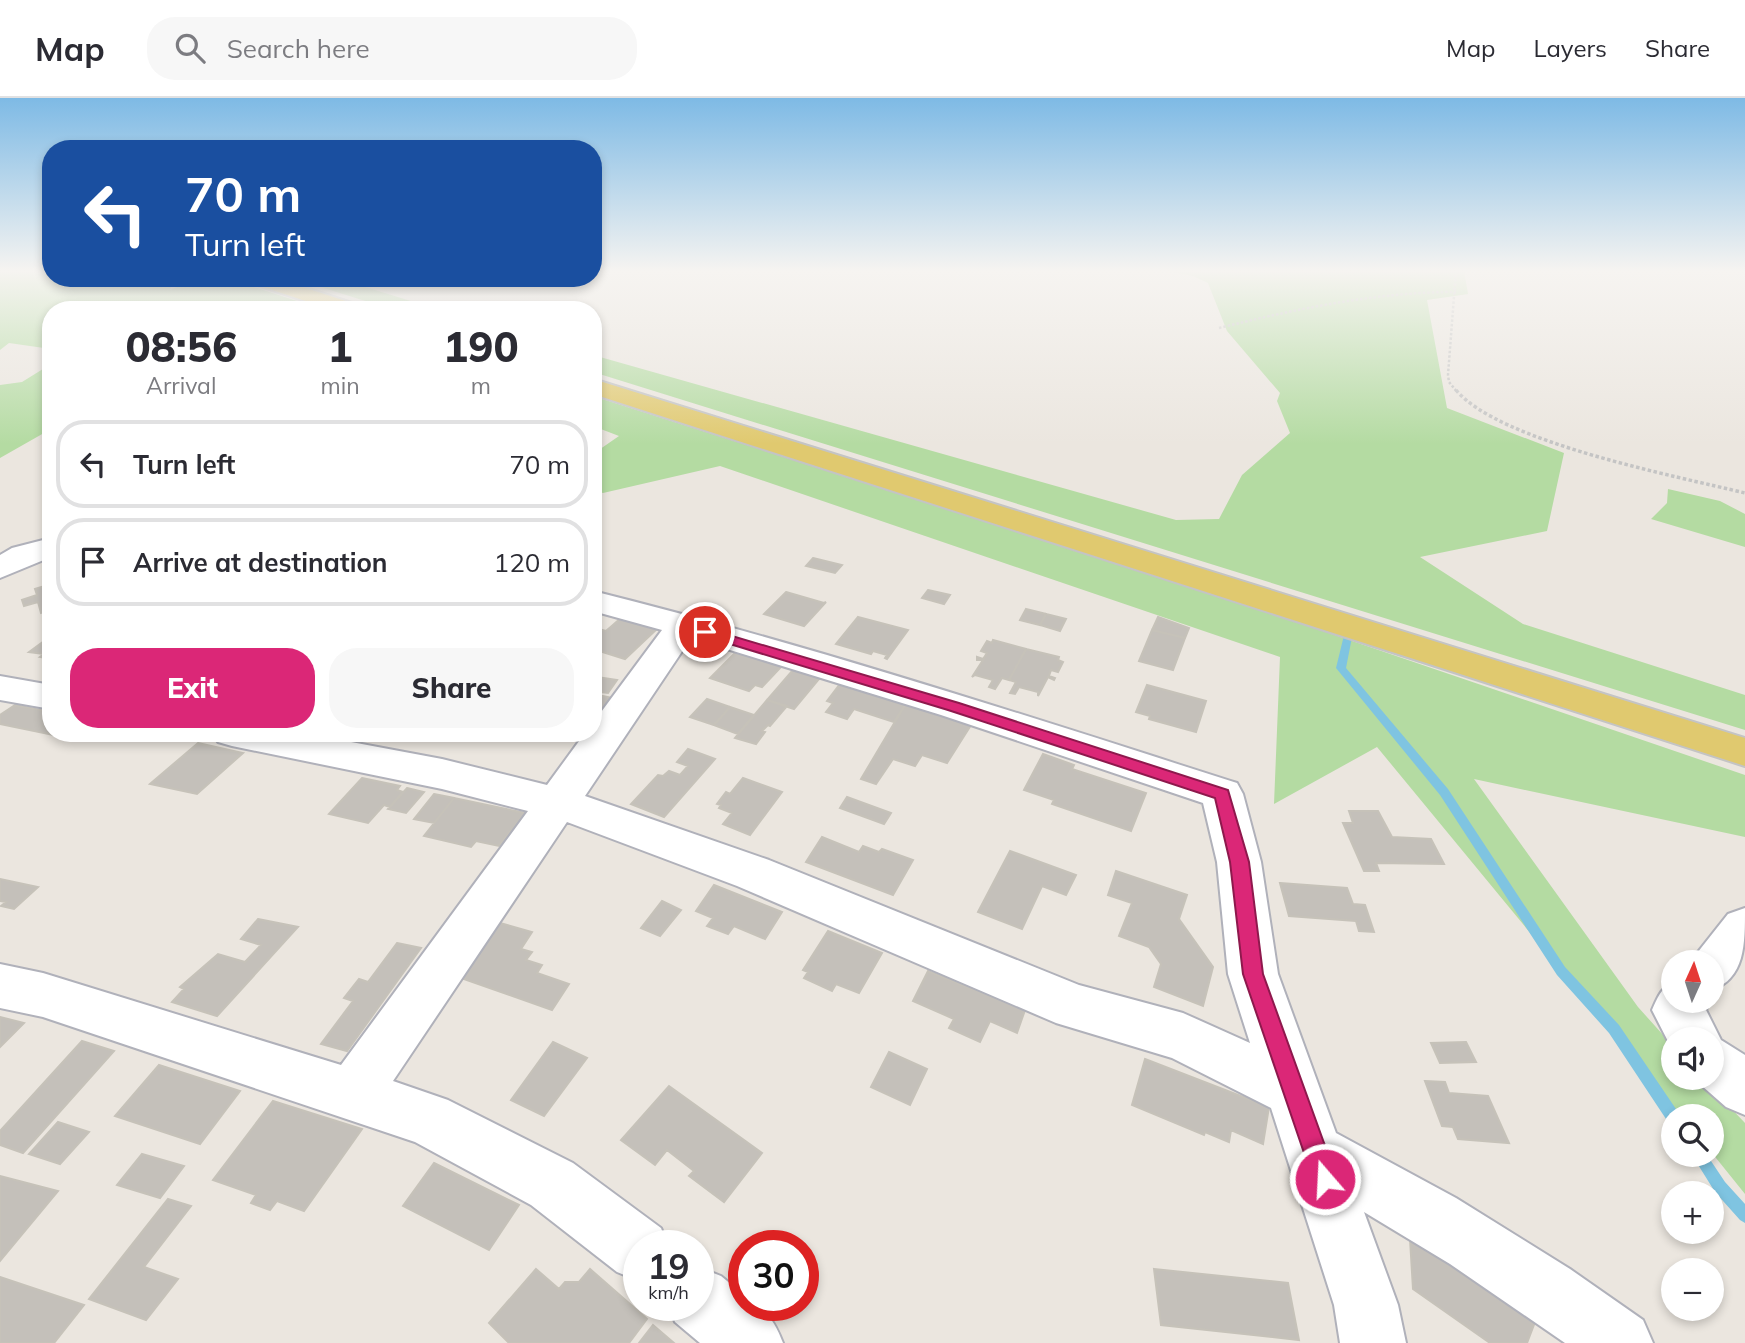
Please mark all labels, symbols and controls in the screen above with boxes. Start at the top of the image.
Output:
search box [147,17,637,80]
text: Map [35,28,105,69]
icon: search [171,29,209,67]
text: Search here [227,32,370,65]
text: Map [1446,33,1495,63]
text: Layers [1533,33,1607,63]
text: Share [1645,33,1710,63]
text: 70 m [185,163,301,224]
icon: left [70,168,161,259]
text: Turn left [185,224,305,264]
text: 08:56 [125,320,237,373]
text: 1 [327,320,353,373]
text: 190 [443,320,519,373]
text: Arrival [146,371,216,400]
text: min [320,371,360,400]
text: m [471,371,491,400]
icon: left [74,445,112,483]
text: Turn left [133,448,235,481]
text: 70 m [509,448,570,481]
icon: arrive [74,543,112,581]
text: Arrive at destination [133,546,388,579]
text: 120 m [494,546,570,579]
pin [675,602,735,662]
icon: arrive [686,613,724,651]
button: Exit [70,648,315,728]
button: Share [329,648,574,728]
north arrow [1661,950,1724,1013]
map controls [1661,950,1724,1321]
button: sound [1661,1027,1724,1090]
button: search [1661,1104,1724,1167]
position arrow [1288,1142,1362,1216]
button: + [1661,1181,1724,1244]
speed limit sign: 30 [728,1230,819,1321]
text: 19 [647,1244,690,1288]
button: − [1661,1258,1724,1321]
text: km/h [648,1281,689,1304]

